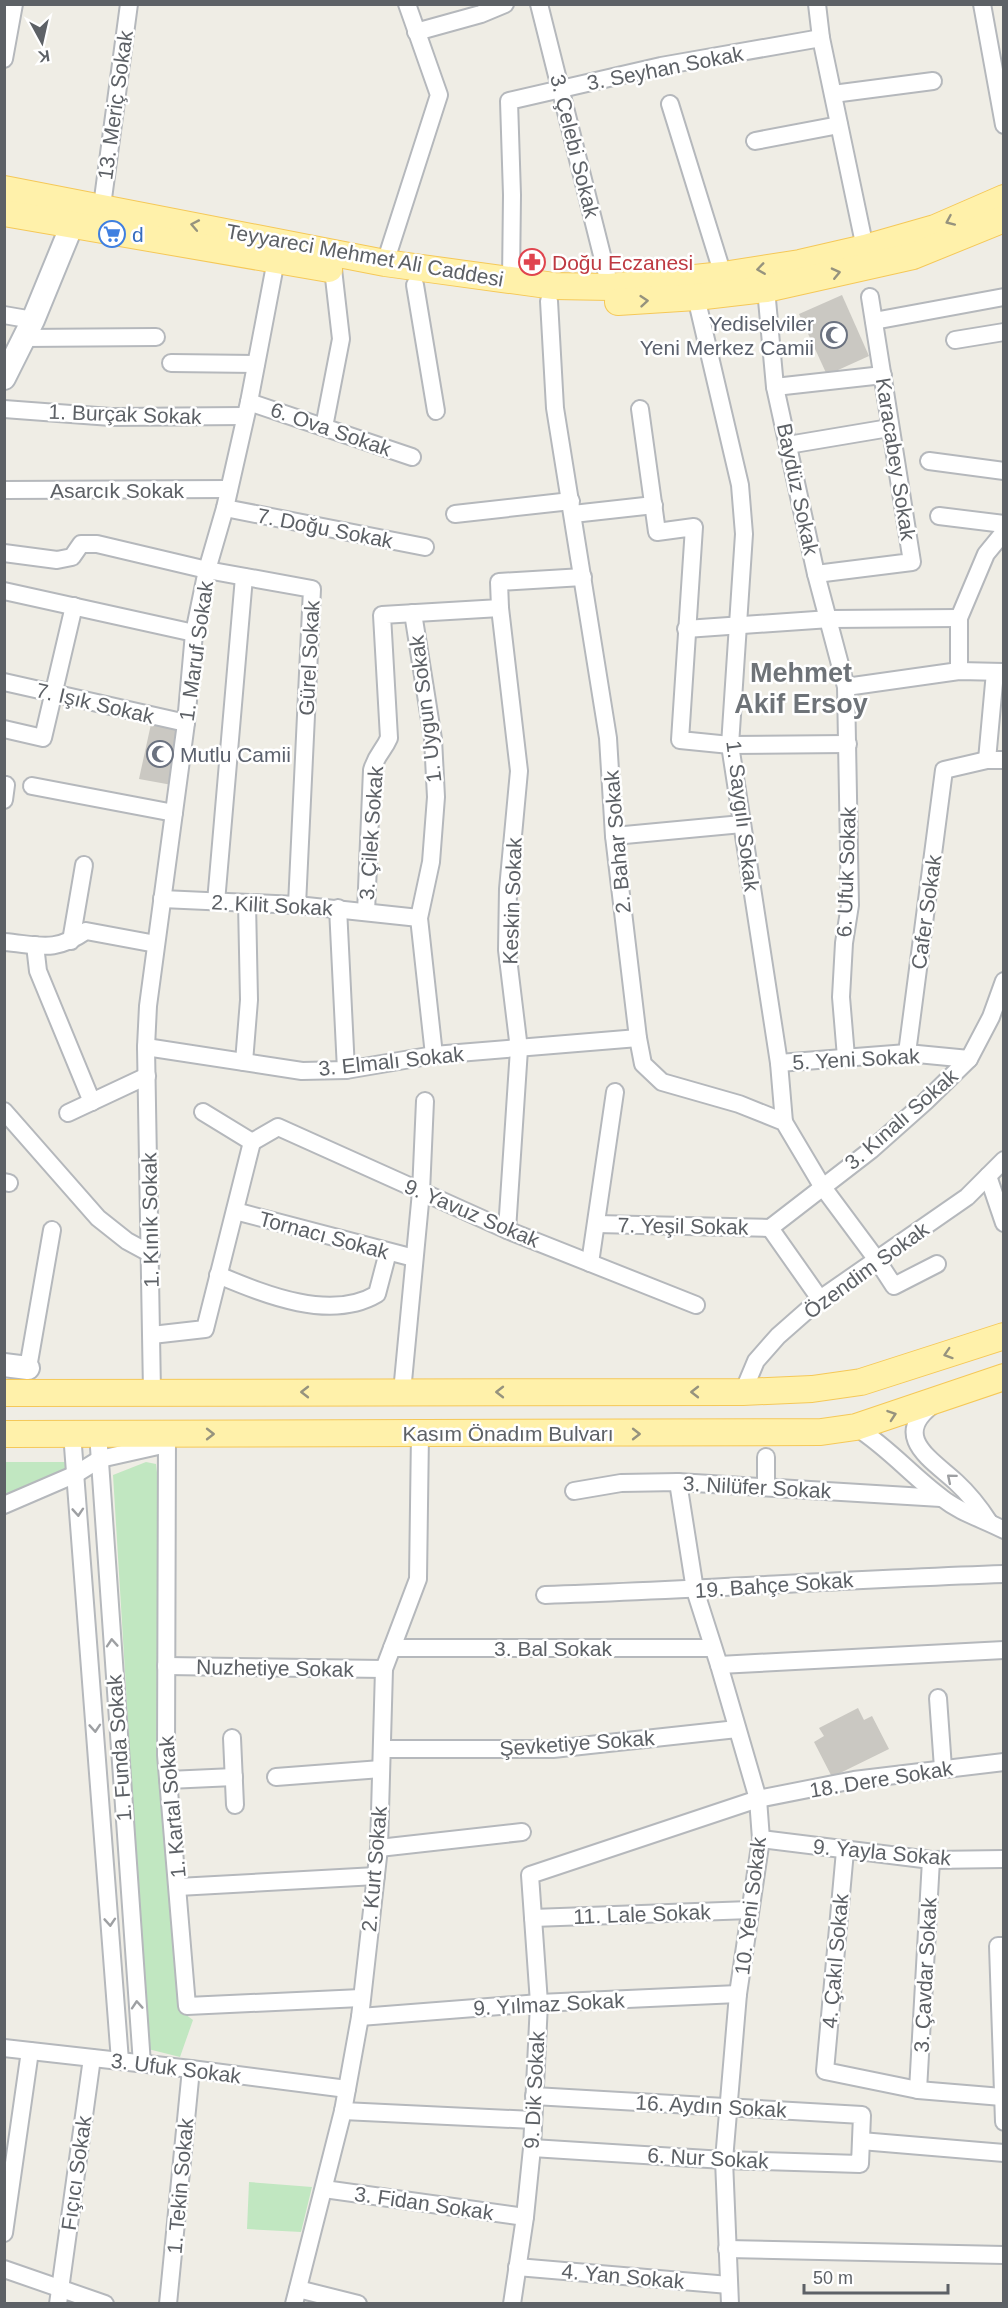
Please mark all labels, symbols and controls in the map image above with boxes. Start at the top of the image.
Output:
north arrow [12,12,72,72]
street label: 13. Meriç Sokak [93,28,137,181]
street label: 3. Seyhan Sokak [585,41,746,94]
text: K [37,47,51,66]
street label: 3. Çelebi Sokak [546,72,604,221]
one-way arrow [945,214,956,226]
supermarket icon: d [97,219,127,249]
one-way arrow [190,219,200,232]
street label: Teyyareci Mehmet Ali Caddesi [224,219,506,291]
place label: d [132,223,144,246]
pharmacy icon: Doğu Eczanesi [517,247,547,277]
place label: Doğu Eczanesi [552,251,693,274]
one-way arrow [757,263,766,275]
one-way arrow [831,268,841,281]
one-way arrow [639,295,648,308]
place label: Yediselviler Yeni Merkez Camii [640,312,814,359]
mosque icon: Yediselviler Yeni Merkez Camii [819,320,849,350]
street label: Karacabey Sokak [872,376,920,543]
street label: 6. Ova Sokak [268,398,395,461]
street label: 1. Burçak Sokak [48,400,202,428]
street label: Baydüz Sokak [773,421,823,558]
street label: Asarcık Sokak [50,479,185,502]
street label: 7. Doğu Sokak [255,504,395,553]
street label: 1. Maruf Sokak [175,579,217,723]
street label: Gürel Sokak [294,599,324,716]
street label: 1. Uygun Sokak [404,634,445,784]
district label: Mehmet Akif Ersoy [734,658,868,719]
street label: 7. Işık Sokak [34,678,157,728]
mosque icon: Mutlu Camii [145,739,175,769]
street label: 1. Saygılı Sokak [722,739,764,893]
place label: Mutlu Camii [180,743,291,766]
street label: 3. Çilek Sokak [355,765,387,901]
street label: 2. Bahar Sokak [599,769,635,915]
street label: 6. Ufuk Sokak [832,806,860,938]
street label: Keskin Sokak [498,837,526,965]
street label: Cafer Sokak [907,853,945,971]
street label: 2. Kilit Sokak [211,890,334,920]
street label: 3. Elmalı Sokak [317,1042,465,1080]
street label: 5. Yeni Sokak [792,1044,921,1074]
street label: 3. Kınalı Sokak [840,1064,962,1174]
street label: 1. Kınık Sokak [137,1152,163,1288]
street label: 9. Yavuz Sokak [401,1174,543,1252]
street label: Tornacı Sokak [257,1207,392,1263]
street label: 7. Yeşil Sokak [617,1213,749,1239]
street label: Özendim Sokak [799,1217,933,1323]
one-way arrow [943,1347,954,1359]
one-way arrow [300,1386,309,1398]
one-way arrow [495,1386,504,1398]
one-way arrow [690,1386,699,1398]
one-way arrow [886,1410,897,1423]
street label: Kasım Önadım Bulvarı [402,1422,614,1445]
one-way arrow [205,1428,214,1440]
one-way arrow [631,1428,640,1440]
street label: 3. Nilüfer Sokak [682,1472,832,1502]
one-way arrow [947,1474,958,1485]
one-way arrow [72,1508,85,1517]
street label: 19. Bahçe Sokak [694,1568,854,1602]
street label: 3. Bal Sokak [494,1637,612,1660]
one-way arrow [105,1639,118,1648]
street label: Nuzhetiye Sokak [196,1655,354,1681]
street label: 1. Funda Sokak [102,1673,136,1822]
one-way arrow [88,1723,101,1732]
street label: Şevketiye Sokak [499,1726,656,1760]
street label: 1. Kartal Sokak [154,1735,190,1879]
street label: 18. Dere Sokak [808,1756,955,1802]
street label: 2. Kurt Sokak [357,1805,391,1933]
street label: 10. Yeni Sokak [730,1835,770,1976]
street label: 9. Yayla Sokak [812,1835,952,1870]
street label: 4. Çakıl Sokak [818,1892,852,2029]
street label: 3. Çavdar Sokak [909,1896,941,2053]
street label: 11. Lale Sokak [573,1900,712,1928]
one-way arrow [103,1918,116,1927]
street label: 9. Yılmaz Sokak [473,1989,626,2019]
one-way arrow [131,2001,144,2010]
street label: 9. Dik Sokak [519,2030,549,2149]
street label: 3. Ufuk Sokak [110,2049,243,2087]
street label: 16. Aydın Sokak [635,2091,788,2121]
street label: Fıçıcı Sokak [57,2114,95,2232]
street label: 1. Tekin Sokak [163,2117,197,2255]
street label: 6. Nur Sokak [647,2143,770,2173]
street label: 3. Fidan Sokak [353,2182,495,2224]
scale bar [804,2257,948,2295]
street label: 4. Yan Sokak [561,2259,686,2293]
text: 50 m [813,2268,853,2288]

